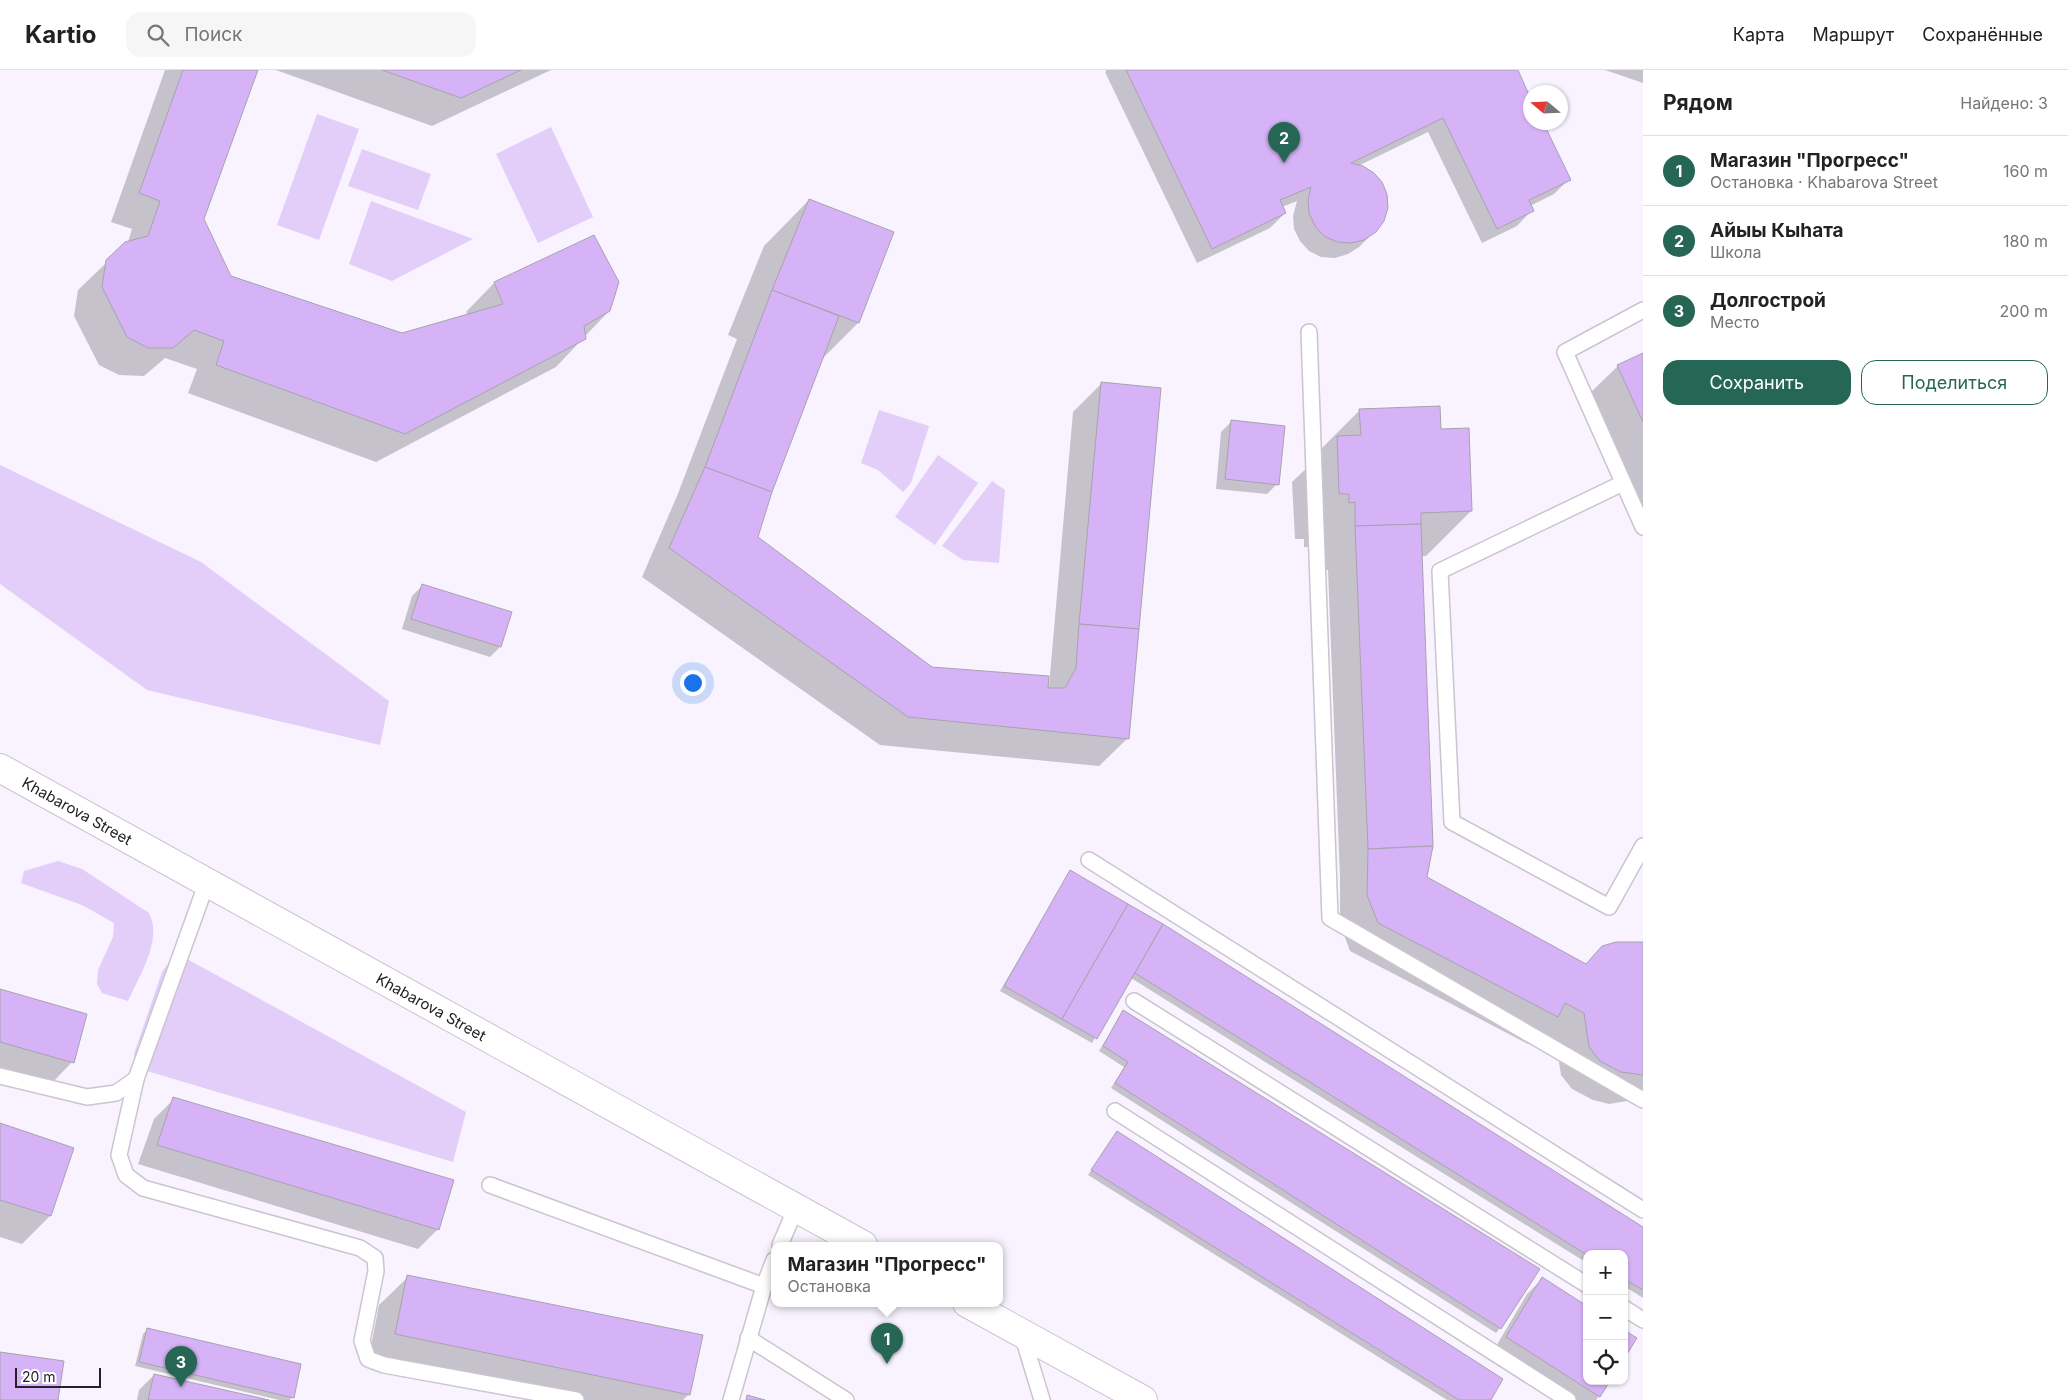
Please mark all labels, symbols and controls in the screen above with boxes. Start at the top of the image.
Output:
search box [126,12,476,57]
text: Kartio [25,20,96,49]
icon: search [144,21,172,49]
text: Поиск [184,23,242,46]
text: Карта [1733,24,1785,45]
text: Маршрут [1813,24,1894,45]
text: Сохранённые [1922,24,2043,45]
north arrow [1523,85,1568,130]
text: Рядом [1663,90,1733,115]
text: Найдено: 3 [1960,93,2048,113]
pin: 2 [1268,122,1300,163]
text: Магазин "Прогресс" [1710,149,1909,172]
text: 1 [1676,161,1682,181]
text: 160 m [2003,161,2048,181]
text: Остановка · Khabarova Street [1710,172,1938,192]
text: Айыы Кыhата [1710,219,1844,242]
text: 2 [1674,231,1684,251]
text: 180 m [2003,231,2048,251]
text: Школа [1710,242,1761,262]
text: Долгострой [1710,289,1826,312]
text: 3 [1674,301,1684,321]
text: 200 m [2000,301,2048,321]
text: Место [1710,312,1760,332]
button: Сохранить [1663,360,1851,405]
button: Поделиться [1861,360,2048,405]
your location [680,670,706,696]
street label: Khabarova Street [19,773,135,849]
street label: Khabarova Street [373,969,489,1045]
popup [771,1242,1003,1307]
map controls [1583,1250,1628,1385]
button: + [1583,1250,1628,1295]
text: Магазин "Прогресс" [788,1253,986,1276]
text: Остановка [788,1276,871,1296]
button: − [1583,1295,1628,1340]
pin: 1 [871,1323,903,1364]
button: locate [1583,1340,1628,1385]
pin: 3 [165,1346,197,1387]
scale bar [15,1365,101,1388]
text: 20 m [22,1368,56,1385]

